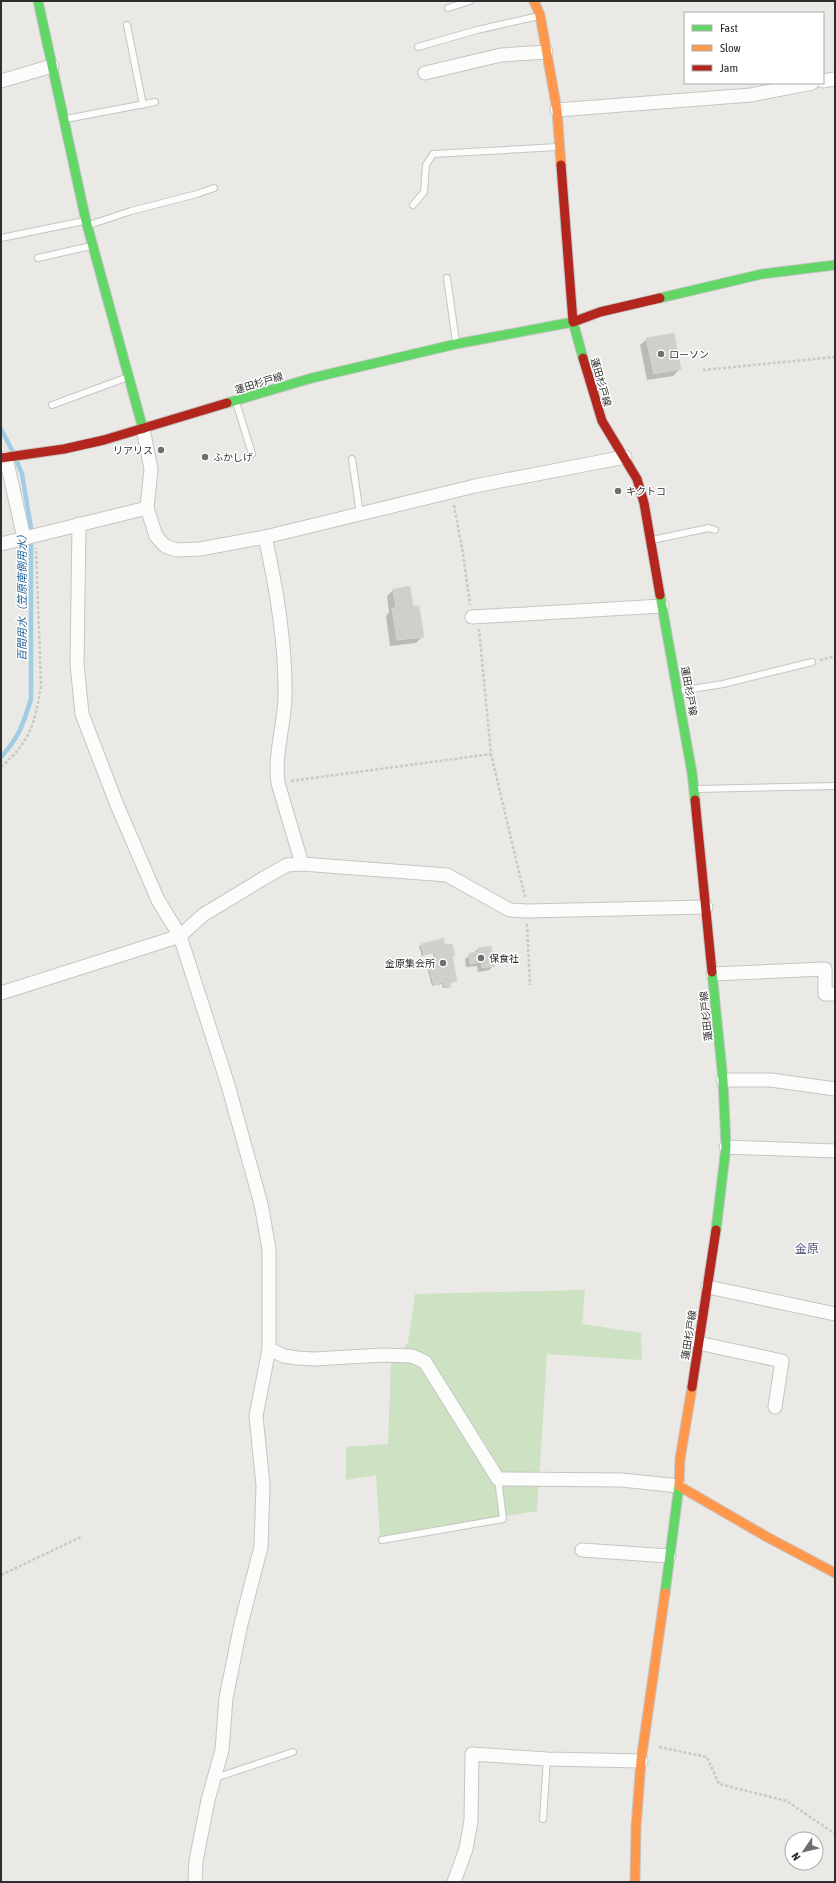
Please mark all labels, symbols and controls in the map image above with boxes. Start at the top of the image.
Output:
legend [684,12,824,84]
text: Fast [720,21,738,35]
text: Slow [720,41,741,55]
text: Jam [720,61,738,75]
marker: ローソン [656,349,666,359]
place label: ローソン [669,349,709,360]
street label: 蓮田杉戸線 [589,356,613,408]
street label: 蓮田杉戸線 [233,370,285,396]
place label: リアリス [113,445,153,456]
marker: リアリス [156,445,166,455]
marker: ふかしげ [200,452,210,462]
place label: ふかしげ [213,452,253,463]
marker: キクトコ [613,486,623,496]
place label: キクトコ [626,486,666,497]
water label: 百間用水（笠原南側用水） [16,529,28,661]
street label: 蓮田杉戸線 [679,665,699,717]
marker: 保食社 [476,953,486,963]
place label: 保食社 [489,953,519,964]
place label: 金原集会所 [385,958,435,969]
marker: 金原集会所 [438,958,448,968]
street label: 蓮田杉戸線 [698,991,714,1041]
district label: 金原 [795,1242,819,1256]
street label: 蓮田杉戸線 [680,1309,698,1361]
north arrow [784,1831,824,1871]
text: N [789,1851,803,1863]

